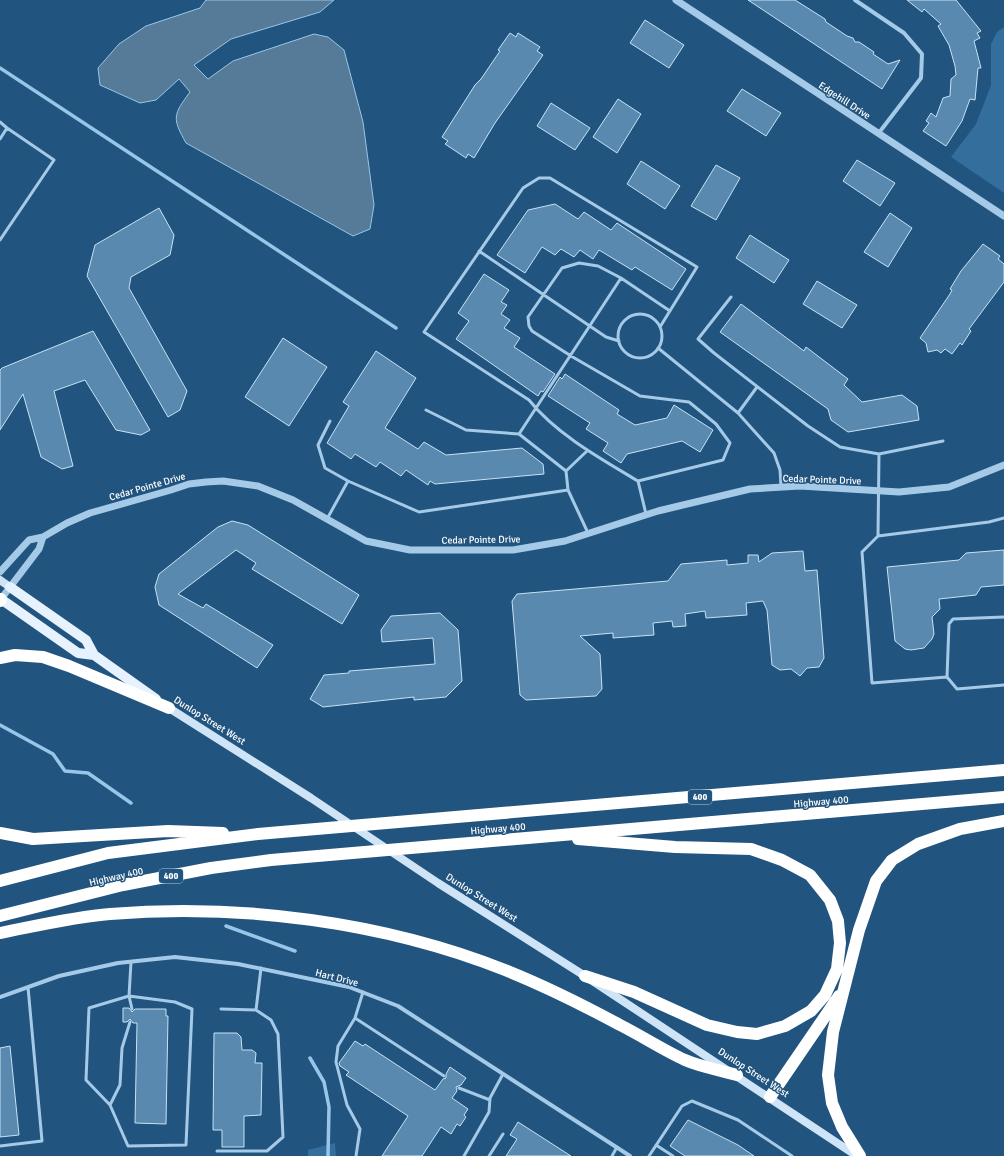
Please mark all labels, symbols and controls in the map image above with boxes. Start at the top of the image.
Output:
street label: Edgehill Drive [816,80,873,122]
street label: Cedar Pointe Drive [108,470,187,504]
street label: Cedar Pointe Drive [782,473,862,487]
street label: Cedar Pointe Drive [441,533,521,547]
street label: Dunlop Street West [171,694,248,748]
road number: 400 [688,790,712,804]
street label: Highway 400 [793,794,849,810]
street label: Highway 400 [470,821,526,837]
street label: Highway 400 [88,865,144,889]
road number: 400 [159,869,183,883]
street label: Dunlop Street West [443,871,520,925]
street label: Hart Drive [314,967,359,989]
street label: Dunlop Street West [716,1045,792,1101]

